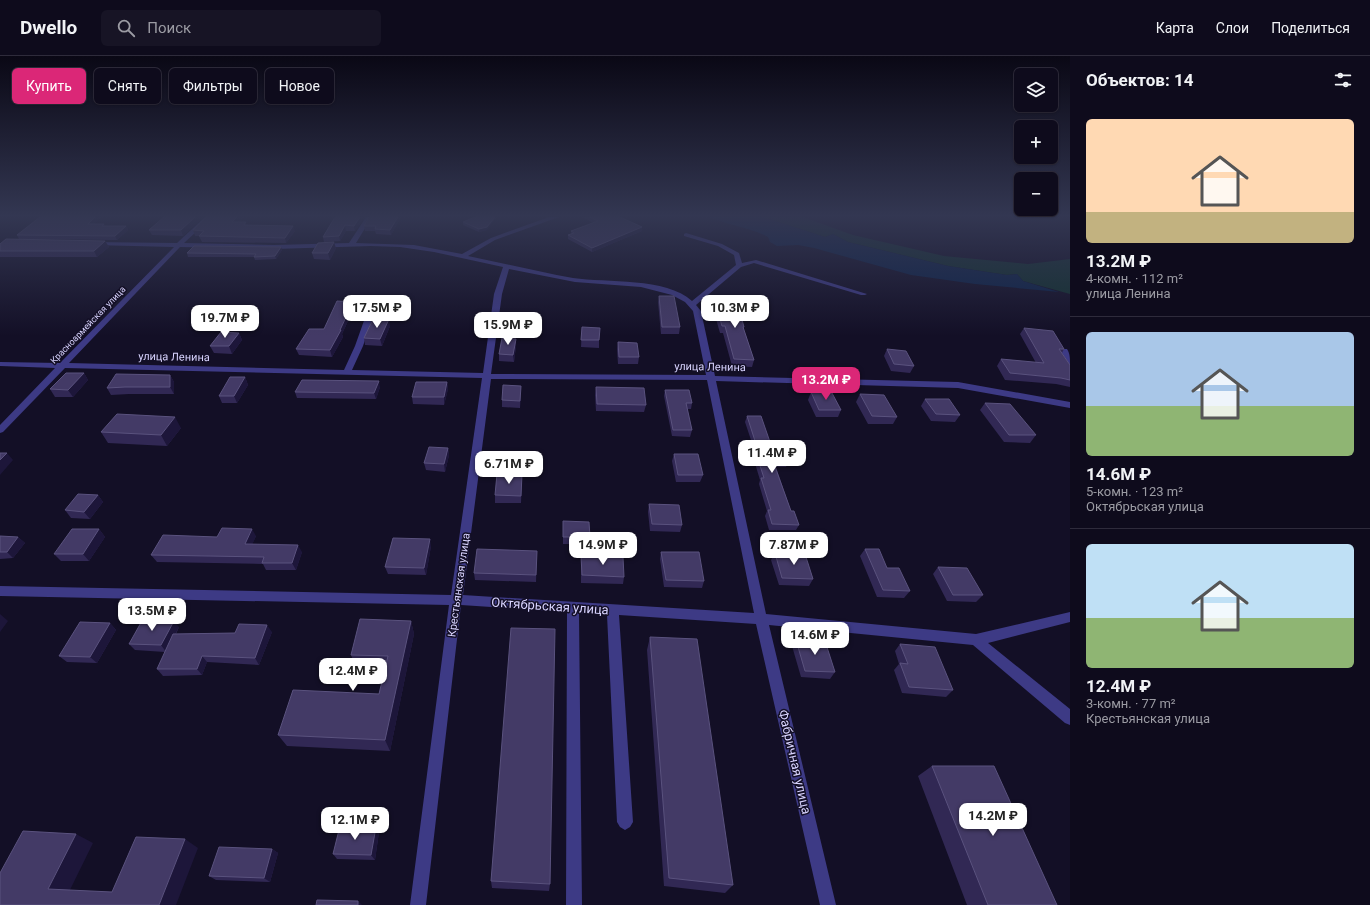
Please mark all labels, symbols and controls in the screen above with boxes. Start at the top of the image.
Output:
search box [101,10,381,46]
text: Dwello [20,16,77,39]
icon: search [115,17,137,39]
text: Поиск [147,19,191,37]
text: Карта [1156,20,1194,36]
text: Слои [1216,20,1249,36]
text: Поделиться [1271,20,1350,36]
chip: Купить [12,68,86,104]
chip: Снять [94,68,161,104]
chip: Фильтры [169,68,257,104]
chip: Новое [265,68,334,104]
map controls [1014,68,1058,216]
button: layers [1014,68,1058,112]
icon: filters [1332,69,1354,91]
text: Объектов: 14 [1086,70,1193,90]
button: + [1014,120,1058,164]
icon: home [1184,145,1256,217]
button: − [1014,172,1058,216]
text: 13.2M ₽ [1086,251,1151,271]
text: 4-комн. · 112 m² [1086,271,1183,286]
street label: Красноармейская улица [48,284,128,366]
text: улица Ленина [1086,286,1171,301]
pin: 17.5M ₽ [340,295,414,329]
pin: 10.3M ₽ [698,295,772,329]
text: 17.5M ₽ [352,300,402,315]
text: 10.3M ₽ [710,300,760,315]
pin: 19.7M ₽ [188,305,262,339]
text: 19.7M ₽ [200,310,250,325]
pin: 15.9M ₽ [471,312,545,346]
text: 15.9M ₽ [483,317,533,332]
street label: улица Ленина [138,350,210,364]
icon: home [1184,358,1256,430]
street label: улица Ленина [674,360,746,374]
pin: 13.2M ₽ [789,367,863,401]
text: 13.2M ₽ [801,372,851,387]
pin: 11.4M ₽ [735,440,809,474]
text: 11.4M ₽ [747,445,797,460]
pin: 6.71M ₽ [472,451,546,485]
text: 6.71M ₽ [484,456,534,471]
text: 14.6M ₽ [1086,464,1151,484]
text: 5-комн. · 123 m² [1086,484,1183,499]
text: Октябрьская улица [1086,499,1204,514]
street label: Крестьянская улица [445,532,473,638]
pin: 14.9M ₽ [566,532,640,566]
pin: 7.87M ₽ [757,532,831,566]
text: 14.9M ₽ [578,537,628,552]
text: 7.87M ₽ [769,537,819,552]
icon: home [1184,570,1256,642]
street label: Октябрьская улица [491,594,609,618]
pin: 13.5M ₽ [115,598,189,632]
text: 13.5M ₽ [127,603,177,618]
pin: 14.6M ₽ [778,622,852,656]
text: 14.6M ₽ [790,627,840,642]
pin: 12.4M ₽ [316,658,390,692]
text: 12.4M ₽ [328,663,378,678]
text: 12.4M ₽ [1086,676,1151,696]
text: 3-комн. · 77 m² [1086,696,1176,711]
street label: Фабричная улица [776,708,814,816]
text: Крестьянская улица [1086,711,1210,726]
pin: 14.2M ₽ [956,803,1030,837]
pin: 12.1M ₽ [318,807,392,841]
text: 14.2M ₽ [968,808,1018,823]
text: 12.1M ₽ [330,812,380,827]

